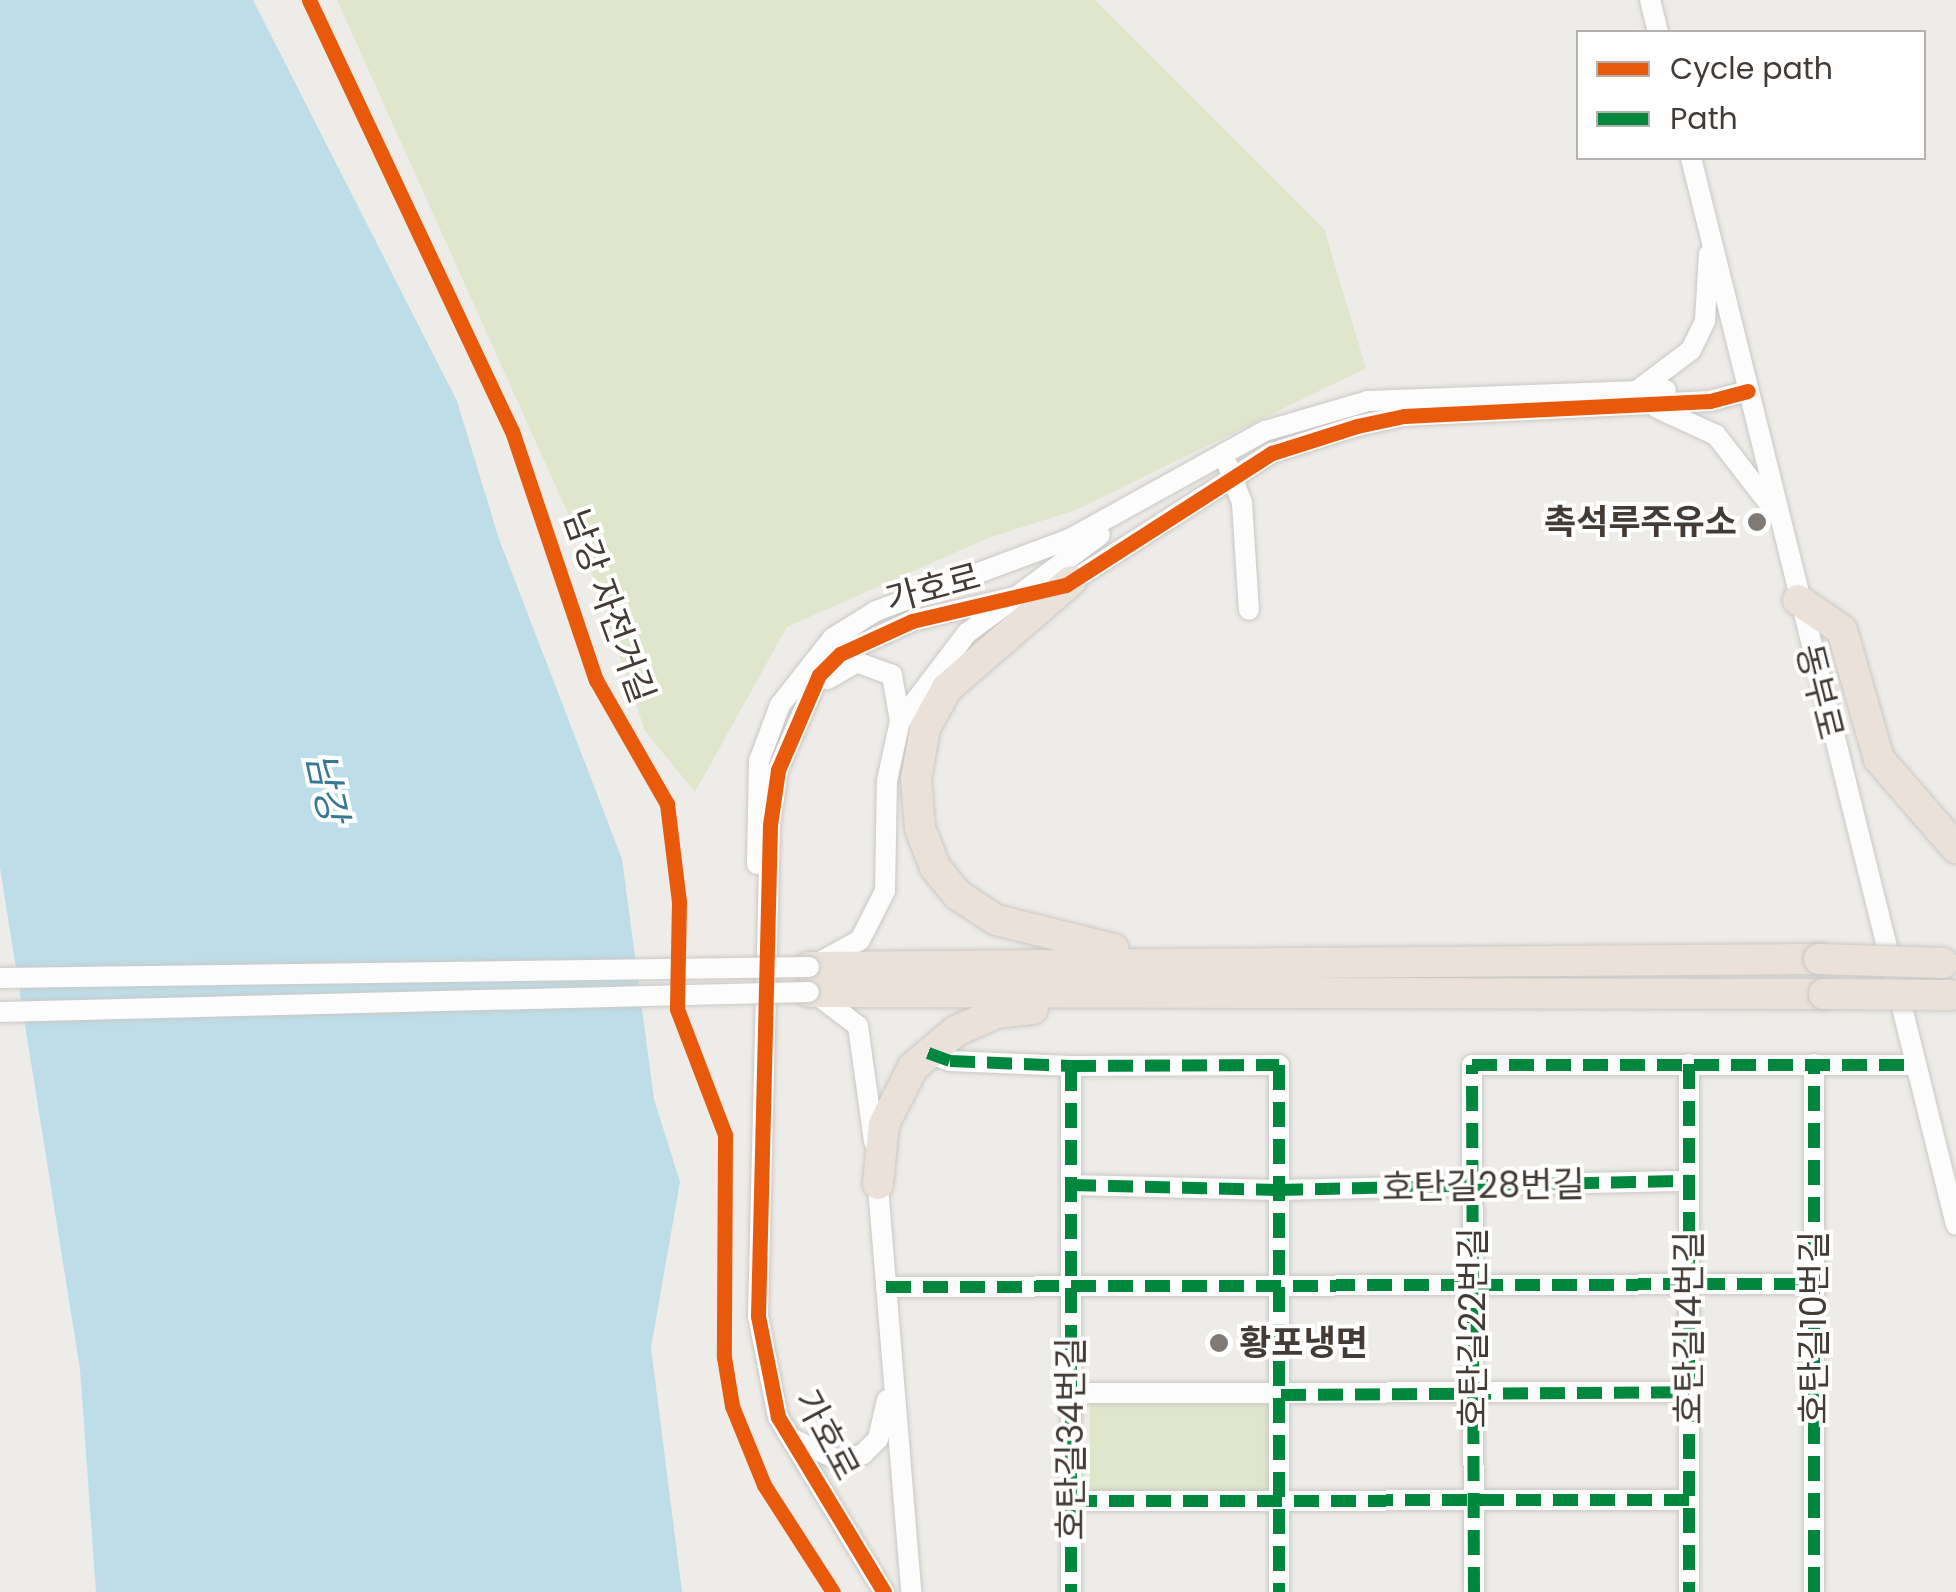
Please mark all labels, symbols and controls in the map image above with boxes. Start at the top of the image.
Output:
legend [1576,30,1926,160]
text: Cycle path [1670,47,1833,90]
text: Path [1670,97,1738,140]
place label: 촉석루주유소 [1544,501,1737,543]
street label: 남강 자전거길 [555,504,663,708]
marker: 촉석루주유소 [1746,511,1768,533]
street label: 가호로 [881,555,985,621]
street label: 동부로 [1788,640,1852,744]
water label: 남강 [297,748,357,826]
street label: 호탄길28번길 [1381,1163,1585,1209]
street label: 호탄길22번길 [1452,1227,1494,1429]
street label: 호탄길14번길 [1668,1231,1710,1425]
street label: 호탄길10번길 [1793,1231,1835,1425]
place label: 황포냉면 [1239,1322,1368,1364]
marker: 황포냉면 [1208,1332,1230,1354]
street label: 호탄길34번길 [1050,1337,1092,1541]
street label: 가호로 [786,1382,868,1488]

